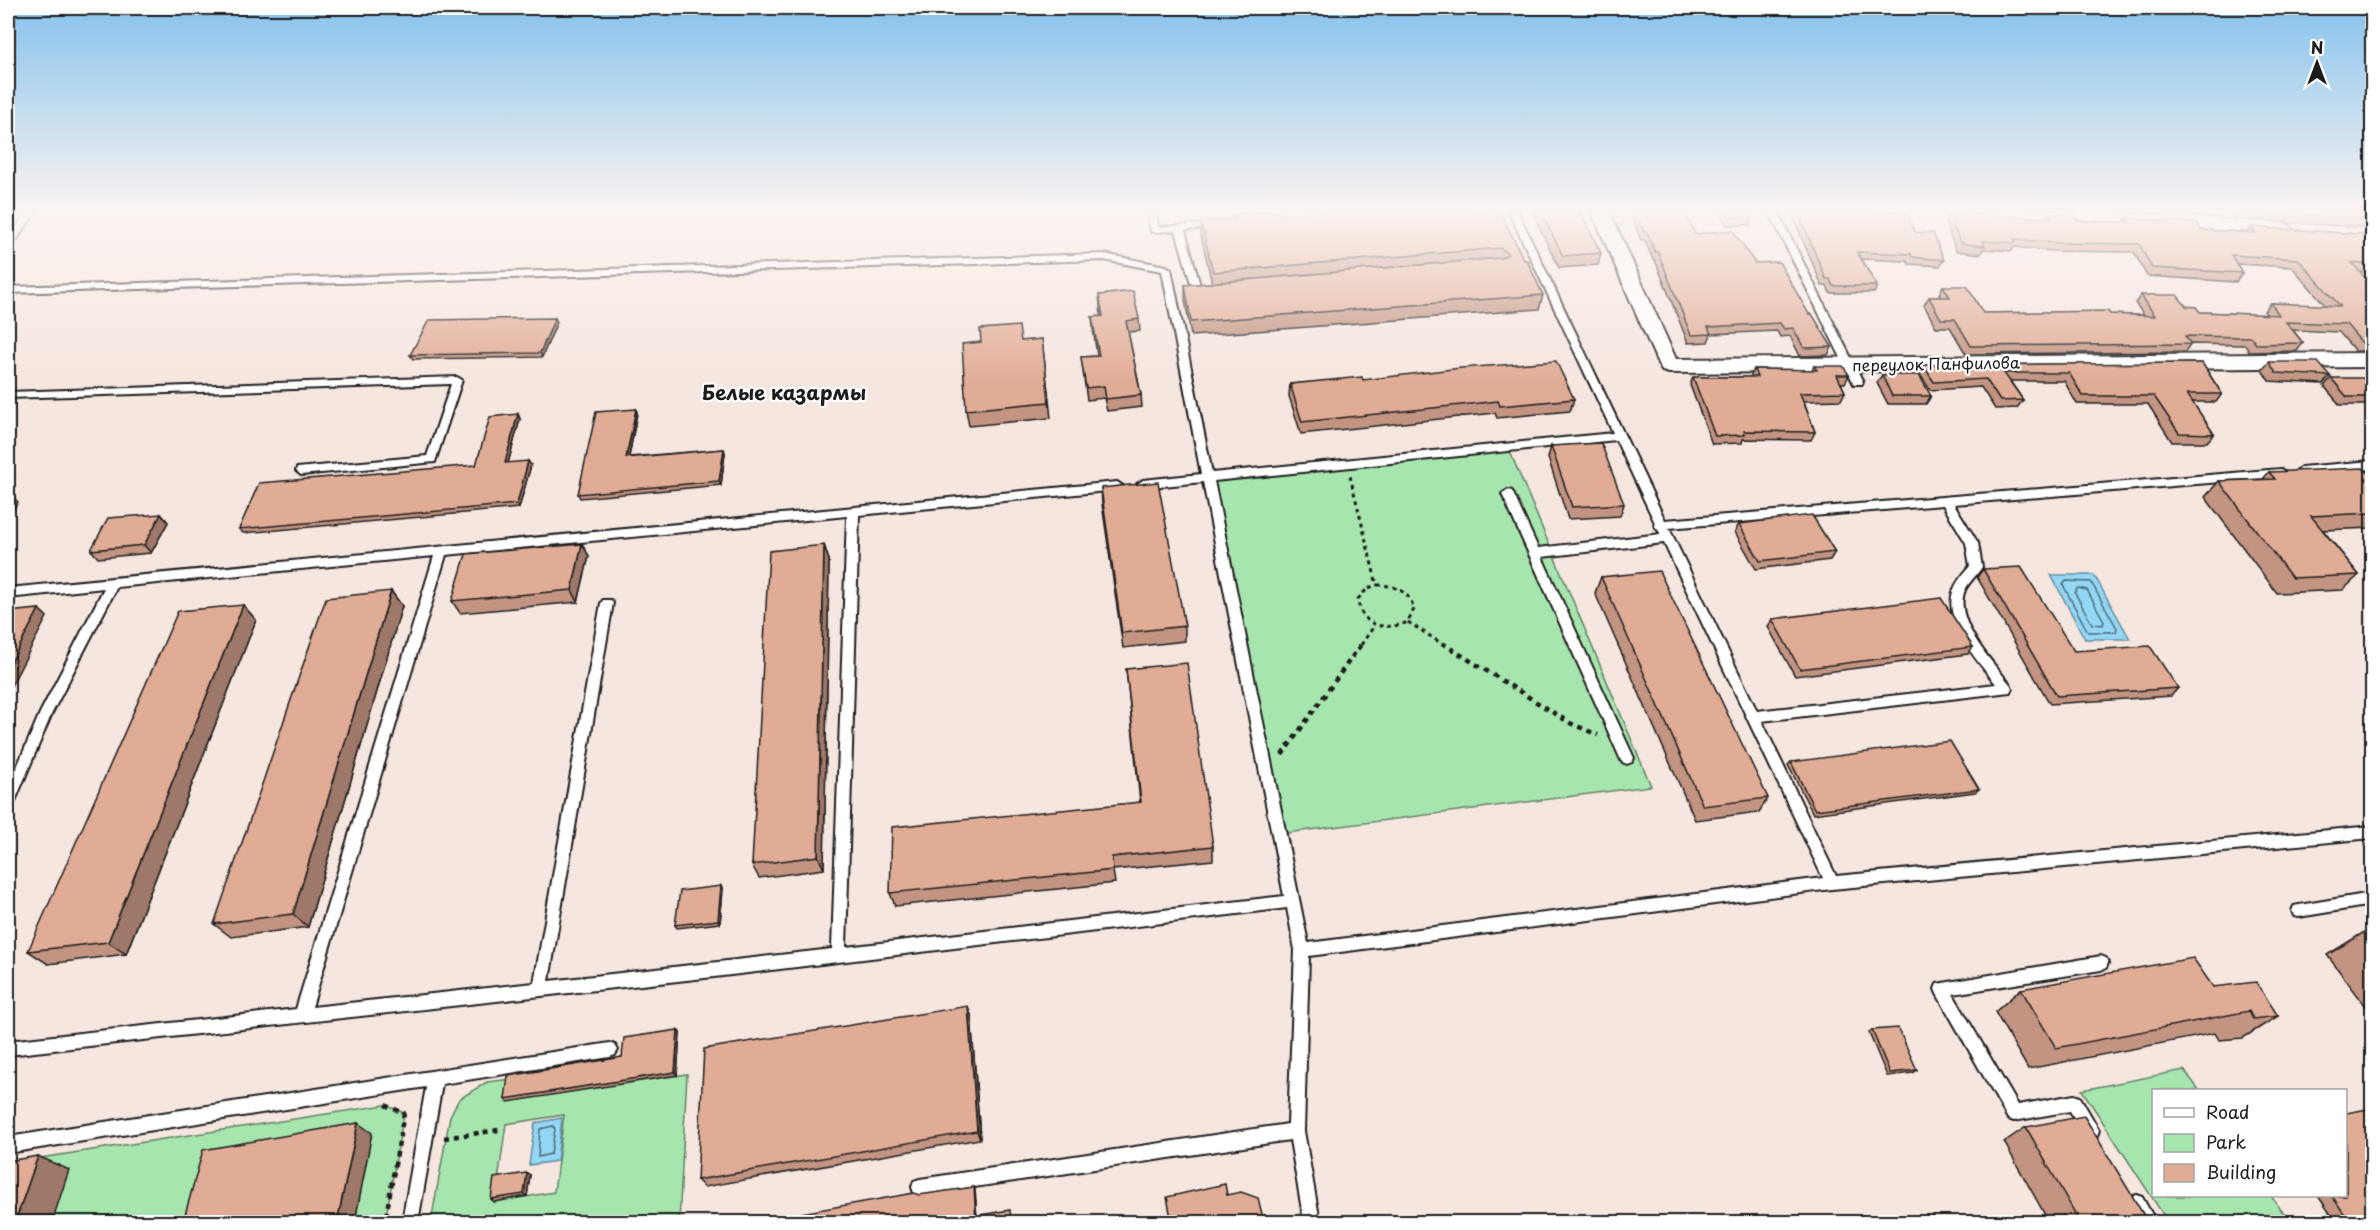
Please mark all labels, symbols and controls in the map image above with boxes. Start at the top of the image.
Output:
north arrow [2287,33,2347,93]
text: N [2311,35,2323,59]
street label: переулок Панфилова [1852,350,2020,376]
district label: Белые казармы [702,377,866,407]
legend [2152,1089,2347,1197]
text: Road [2206,1098,2250,1125]
text: Park [2206,1128,2246,1155]
text: Building [2206,1158,2276,1185]

